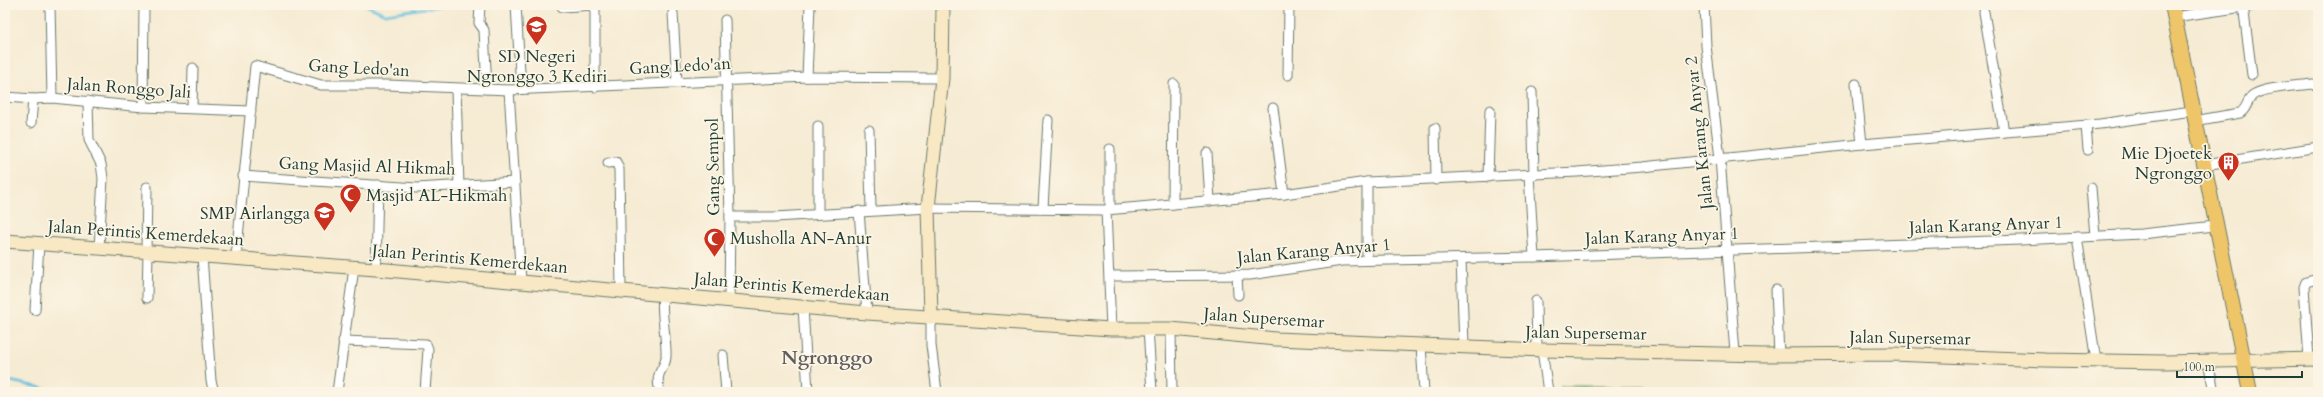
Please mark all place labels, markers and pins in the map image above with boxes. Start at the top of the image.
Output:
school or university icon: SD Negeri Ngronggo 3 Kediri [524,13,550,46]
place label: SD Negeri Ngronggo 3 Kediri [467,45,607,88]
place label: Mie Djoetek Ngronggo [2121,142,2213,185]
building icon: Mie Djoetek Ngronggo [2215,150,2241,183]
mosque icon: Masjid AL-Hikmah [338,182,364,215]
place label: Masjid AL-Hikmah [366,184,508,207]
school or university icon: SMP Airlangga [312,200,338,233]
place label: SMP Airlangga [200,202,311,225]
mosque icon: Musholla AN-Anur [702,225,728,258]
place label: Musholla AN-Anur [730,227,872,250]

